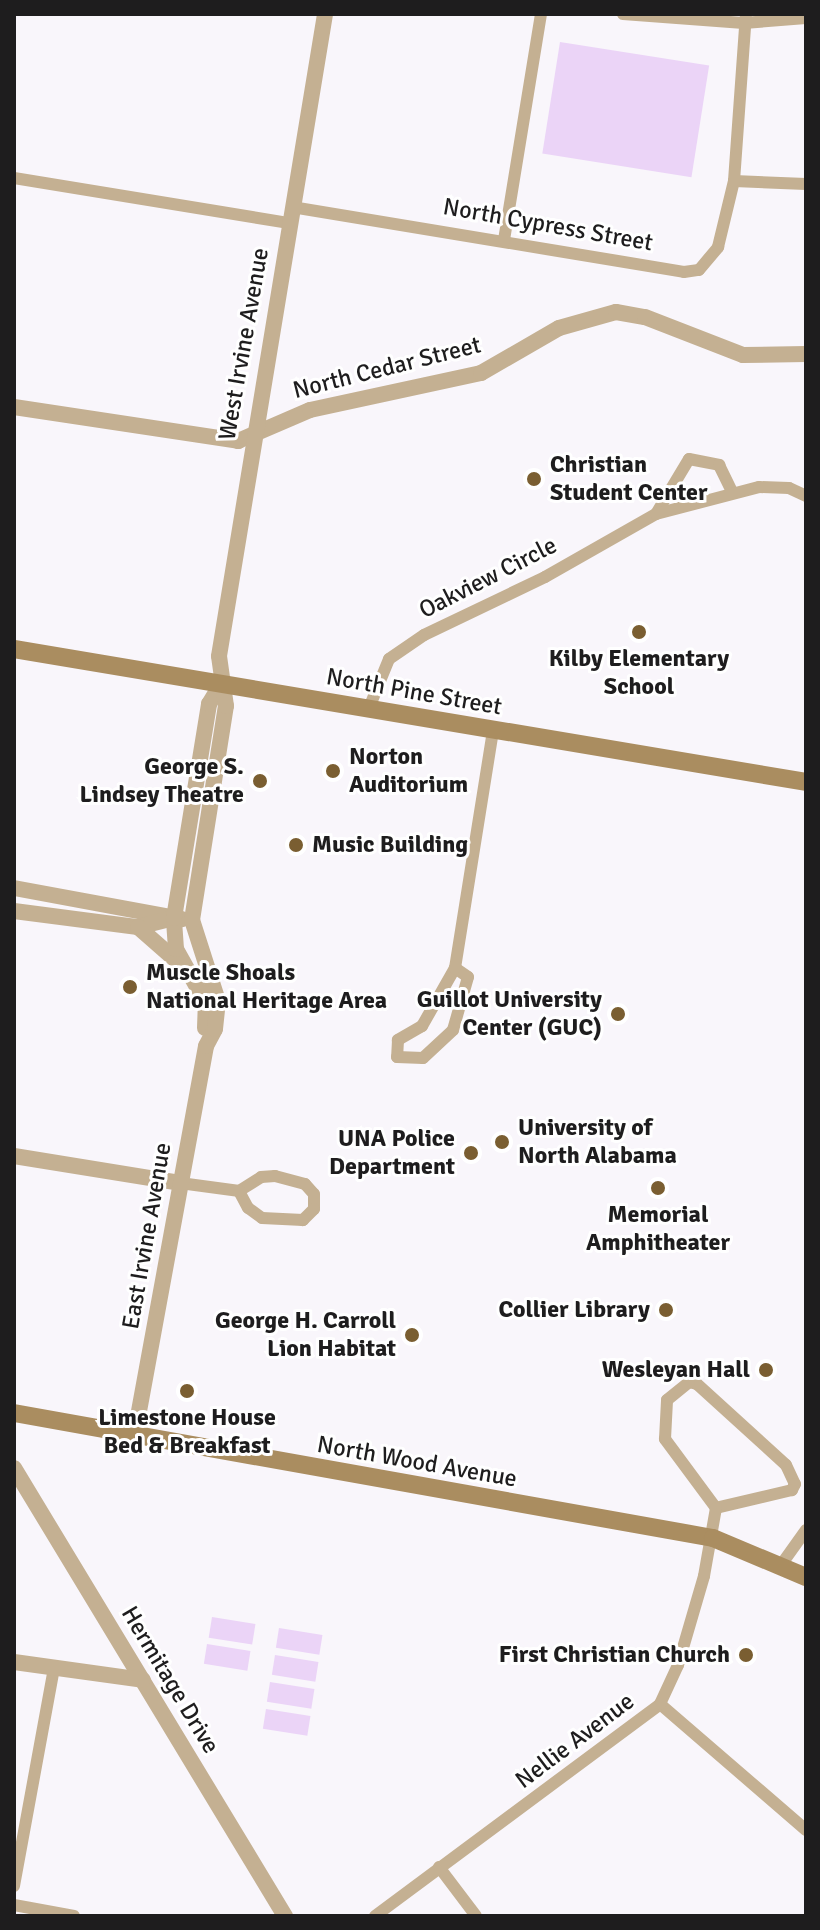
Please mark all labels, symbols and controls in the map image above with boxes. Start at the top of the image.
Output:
street label: North Cypress Street [441,192,655,258]
street label: West Irvine Avenue [213,246,275,442]
street label: North Cedar Street [290,331,484,405]
place label: Christian Student Center [550,451,708,507]
marker: Christian Student Center [525,470,543,488]
street label: Oakview Circle [414,531,562,625]
marker: Kilby Elementary School [630,623,648,641]
place label: Kilby Elementary School [549,645,729,701]
street label: North Pine Street [324,662,504,722]
place label: Norton Auditorium [349,743,468,799]
place label: George S. Lindsey Theatre [80,753,244,809]
marker: Norton Auditorium [324,762,342,780]
marker: George S. Lindsey Theatre [251,772,269,790]
place label: Music Building [312,831,468,859]
marker: Music Building [287,836,305,854]
place label: Muscle Shoals National Heritage Area [146,959,387,1015]
marker: Muscle Shoals National Heritage Area [121,978,139,996]
place label: Guillot University Center (GUC) [417,986,602,1042]
marker: Guillot University Center (GUC) [609,1005,627,1023]
place label: University of North Alabama [518,1114,677,1170]
place label: UNA Police Department [329,1125,455,1181]
marker: University of North Alabama [493,1133,511,1151]
street label: East Irvine Avenue [116,1140,178,1332]
marker: UNA Police Department [462,1144,480,1162]
marker: Memorial Amphitheater [649,1179,667,1197]
place label: Memorial Amphitheater [586,1201,730,1257]
place label: Collier Library [499,1296,650,1324]
marker: Collier Library [657,1301,675,1319]
place label: George H. Carroll Lion Habitat [215,1307,396,1363]
marker: George H. Carroll Lion Habitat [403,1326,421,1344]
place label: Wesleyan Hall [602,1356,750,1384]
marker: Wesleyan Hall [757,1361,775,1379]
marker: Limestone House Bed & Breakfast [178,1382,196,1400]
place label: Limestone House Bed & Breakfast [98,1404,276,1460]
street label: North Wood Avenue [315,1430,519,1494]
street label: Hermitage Drive [115,1601,225,1759]
place label: First Christian Church [499,1641,730,1669]
marker: First Christian Church [737,1646,755,1664]
street label: Nellie Avenue [510,1687,640,1795]

